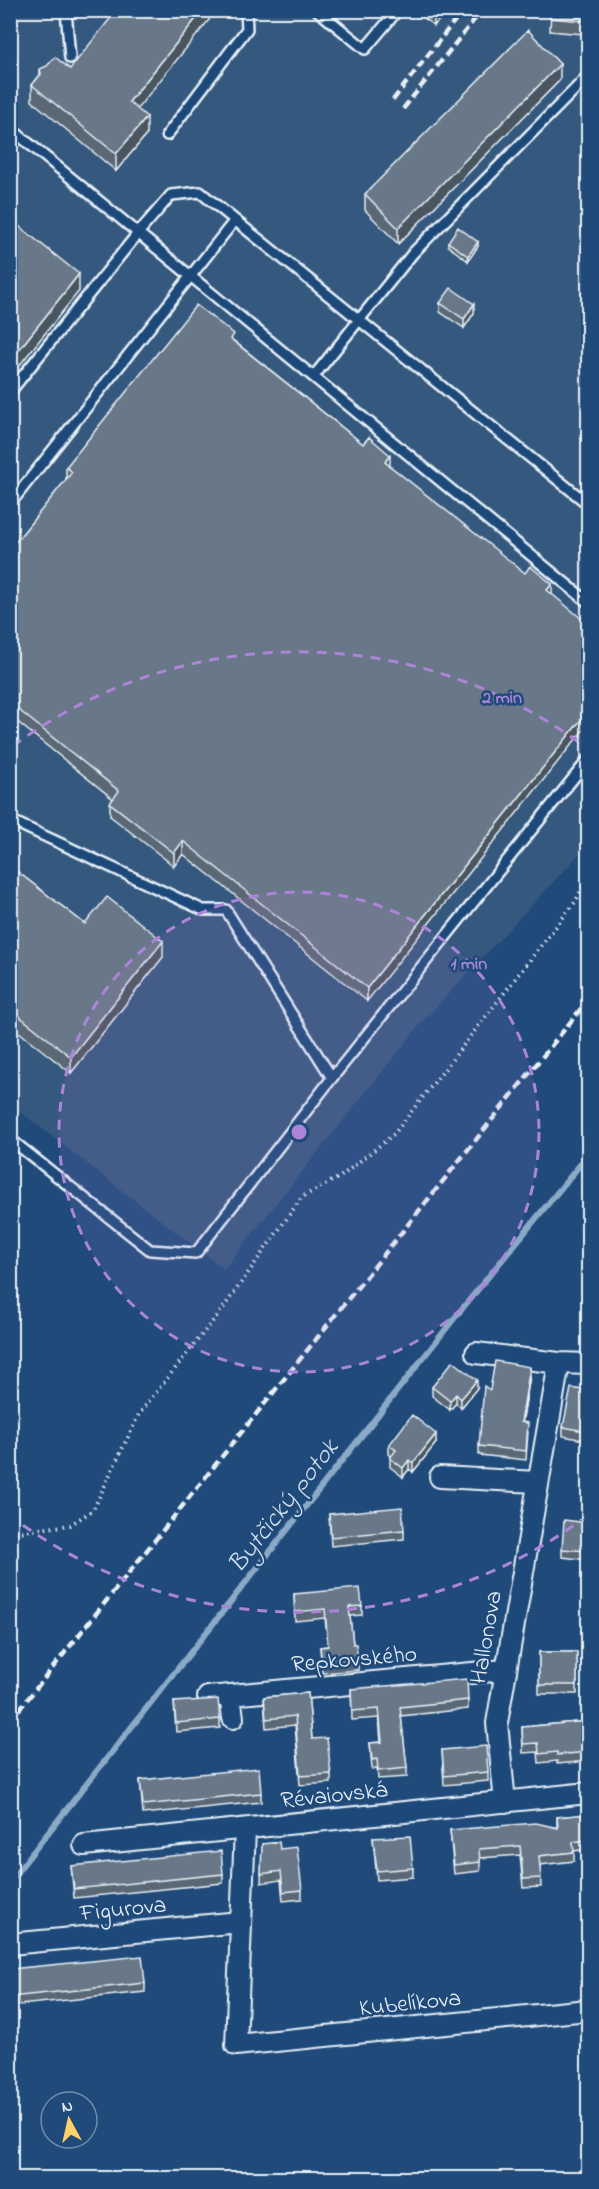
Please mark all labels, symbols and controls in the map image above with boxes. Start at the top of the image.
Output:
text: 2 min [481,686,522,712]
text: 1 min [451,952,487,978]
centre of rings [289,1122,309,1142]
water label: Bytčický potok [220,1430,350,1582]
street label: Hallonova [462,1588,513,1687]
street label: Repkovského [290,1638,418,1683]
street label: Révaiovská [279,1773,389,1819]
street label: Figurova [77,1889,168,1933]
street label: Kubelíkova [358,1982,463,2027]
north arrow [39,2090,99,2150]
text: N [60,2094,74,2120]

